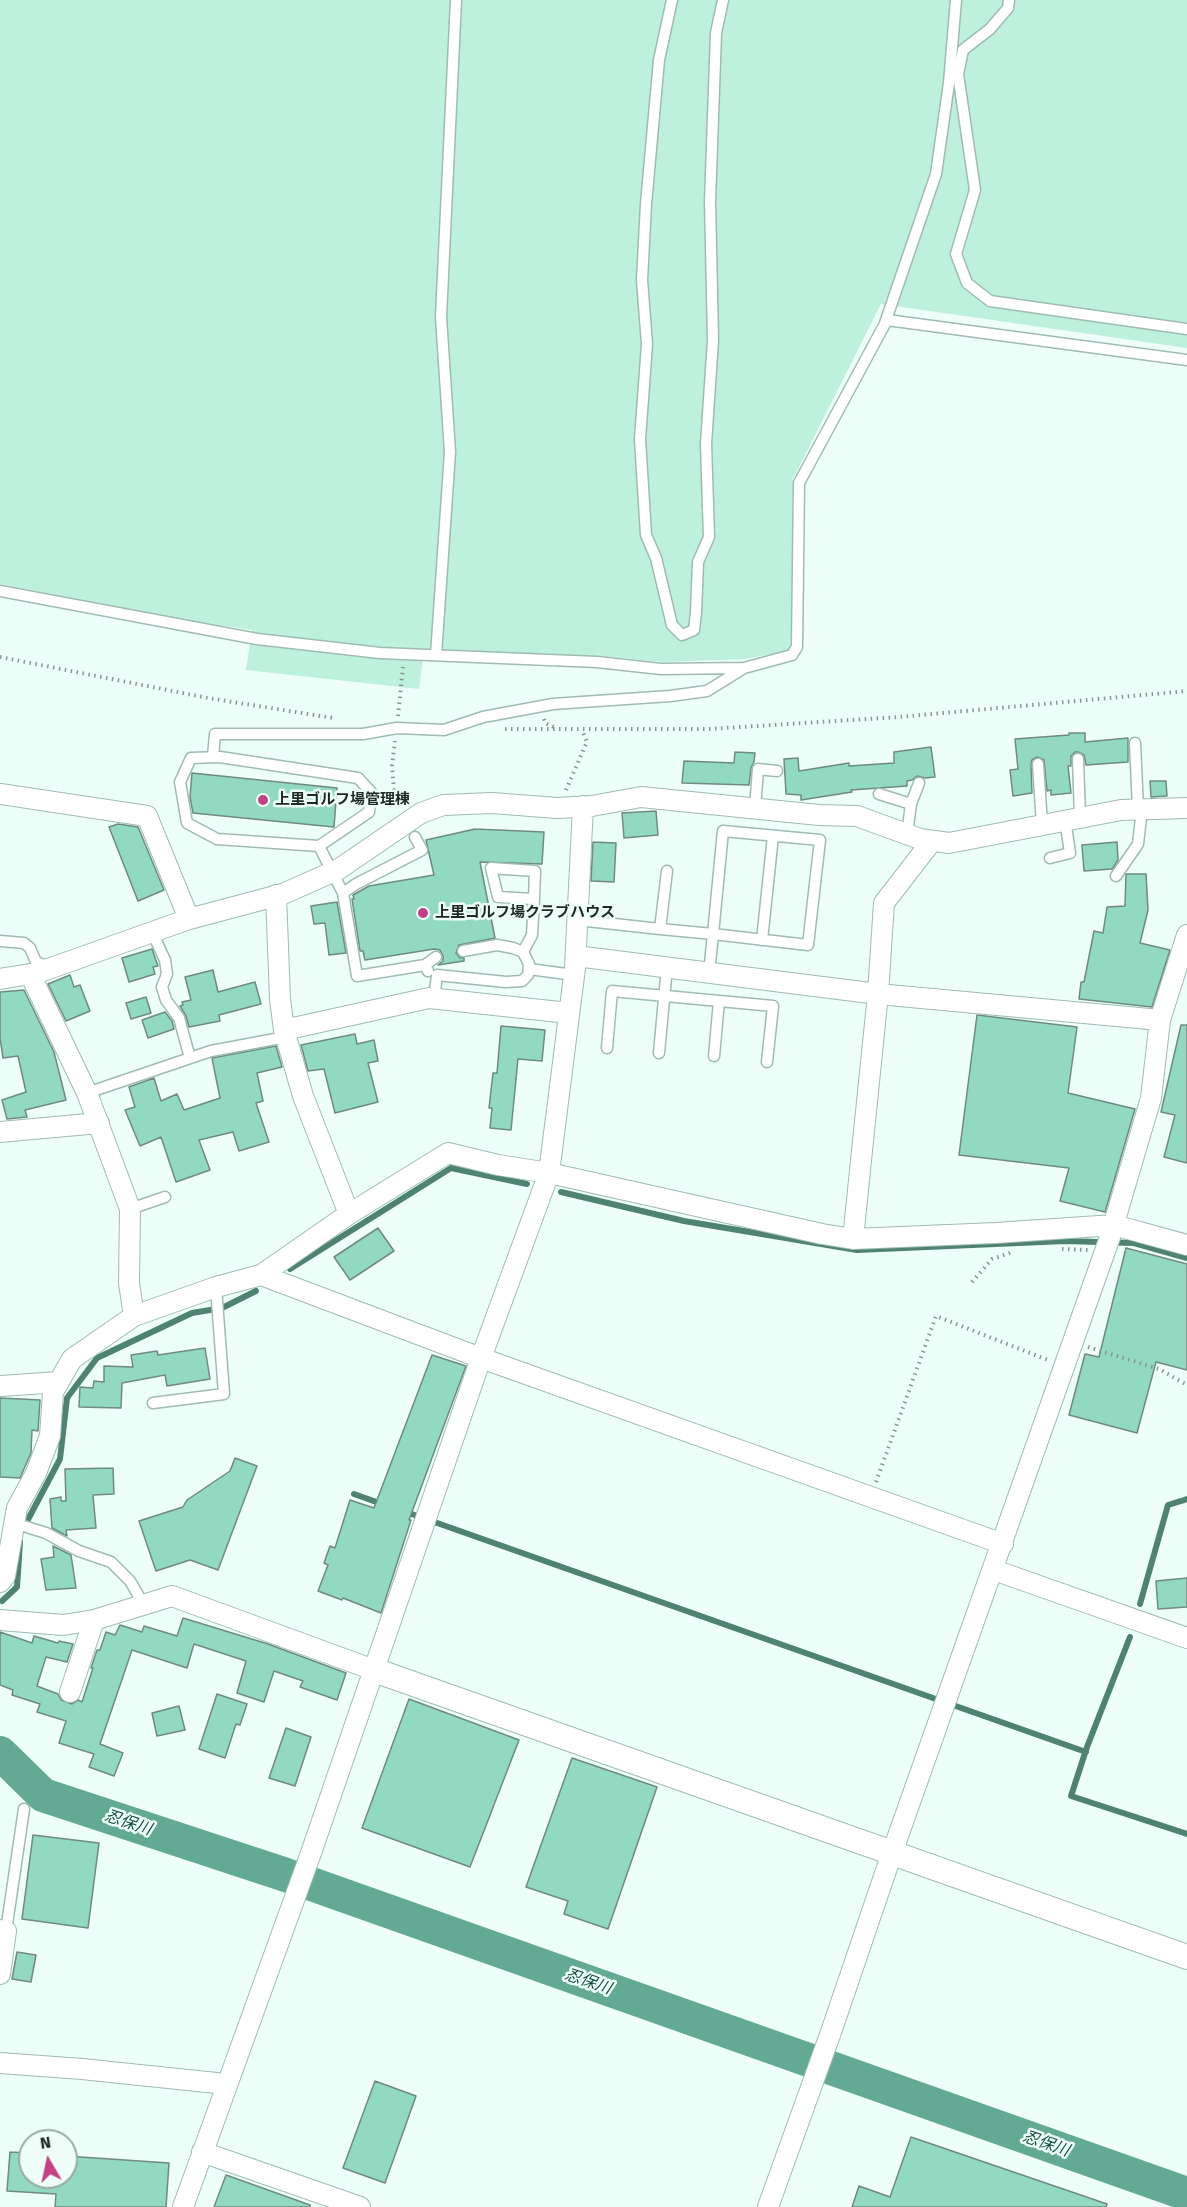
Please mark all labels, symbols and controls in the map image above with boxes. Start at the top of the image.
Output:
place label: 上里ゴルフ場管理棟 [275,791,410,809]
marker: 上里ゴルフ場管理棟 [256,793,270,807]
place label: 上里ゴルフ場クラブハウス [435,904,615,922]
marker: 上里ゴルフ場クラブハウス [416,906,430,920]
water label: 忍保川 [102,1806,154,1840]
water label: 忍保川 [562,1965,614,1999]
water label: 忍保川 [1020,2127,1072,2161]
north arrow [18,2129,78,2189]
text: N [39,2132,52,2153]

